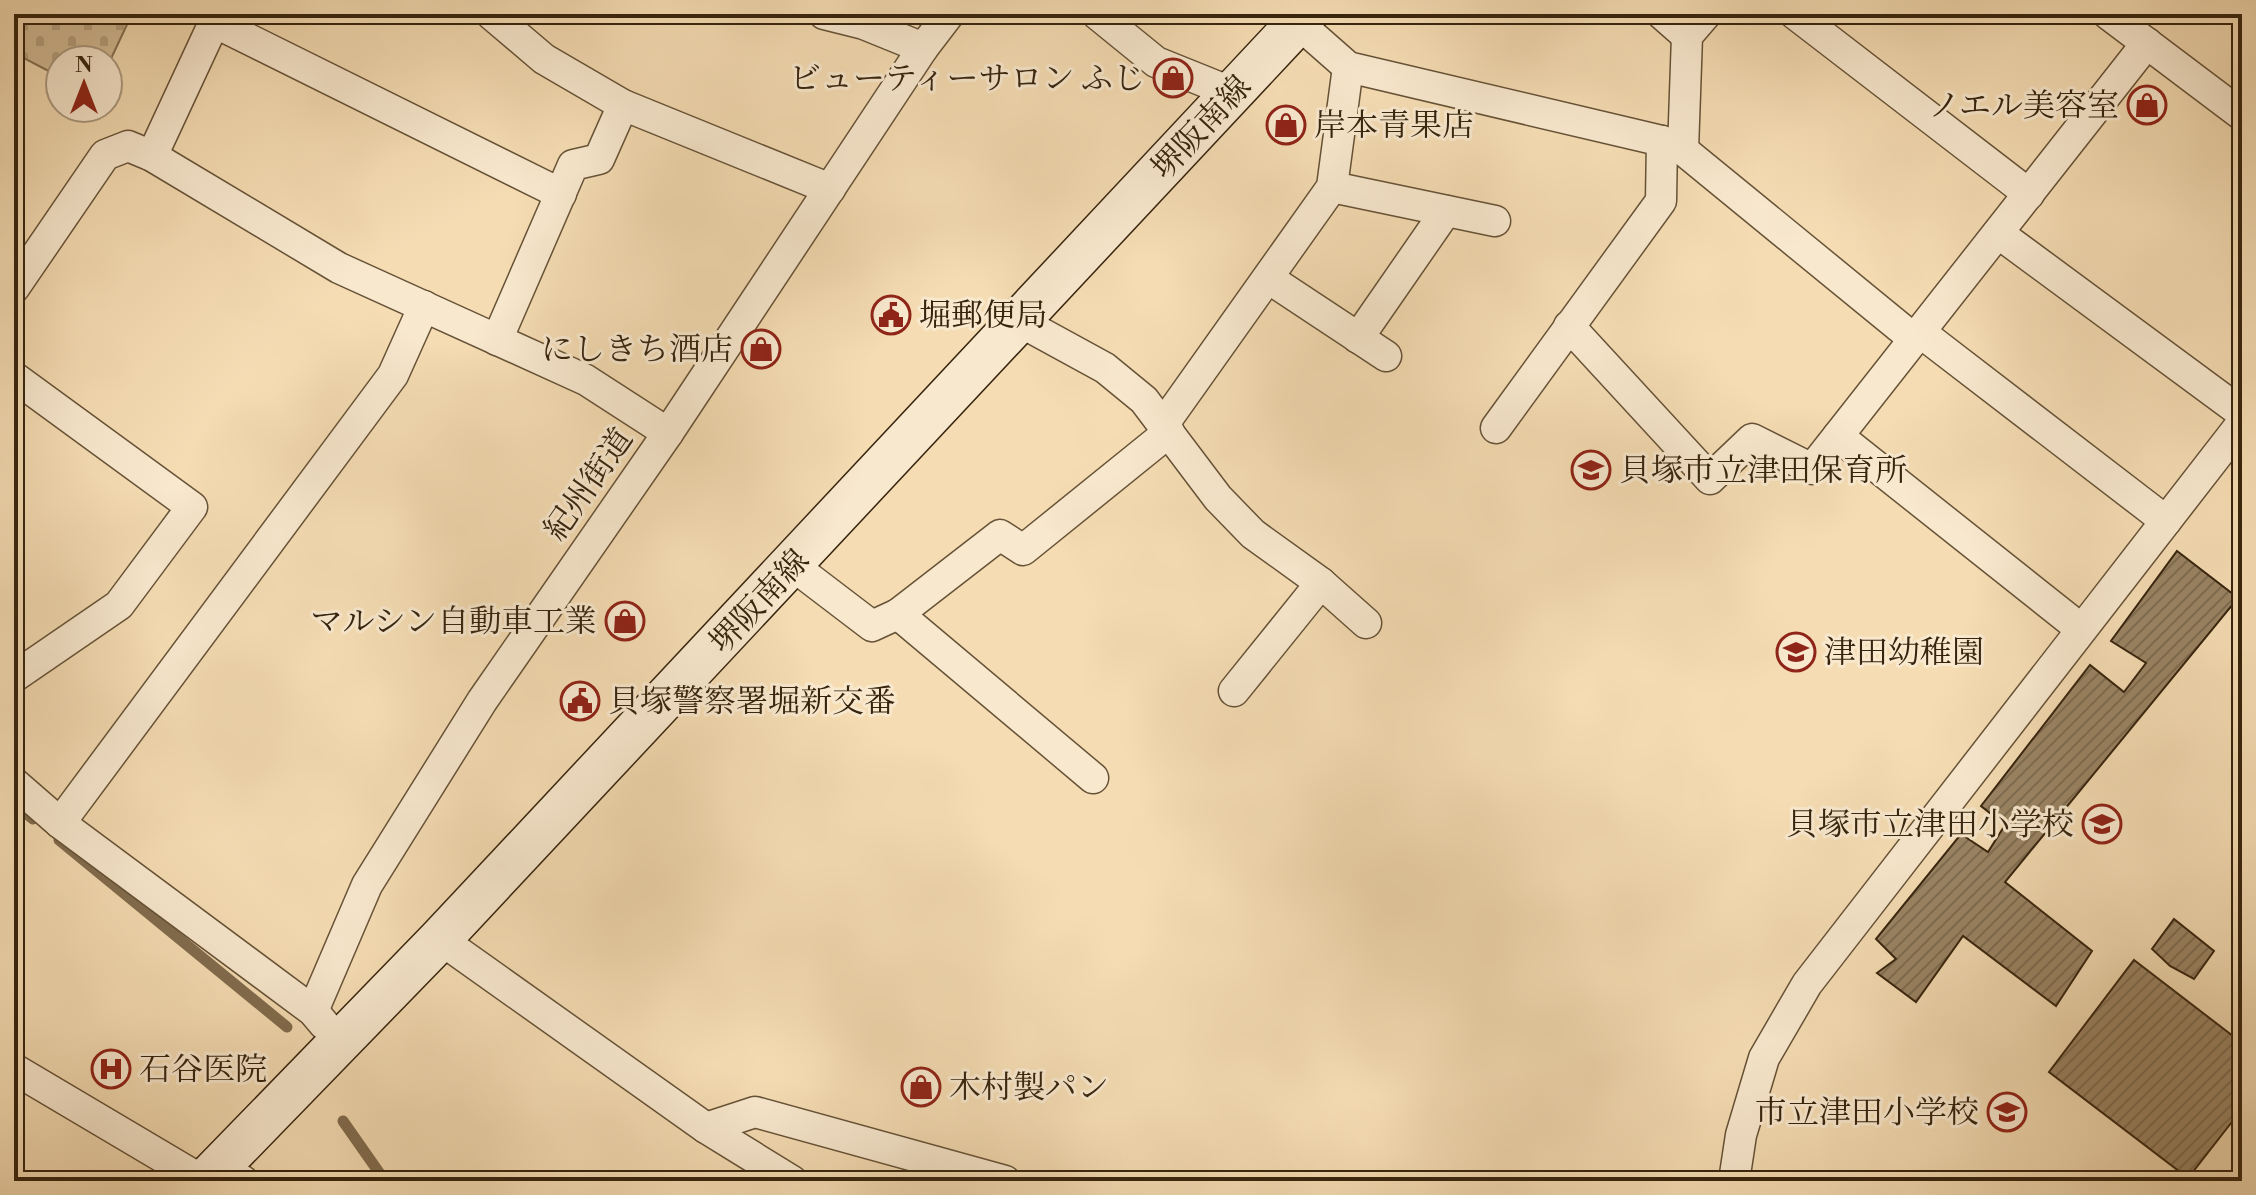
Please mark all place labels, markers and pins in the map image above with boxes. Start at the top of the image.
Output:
shop icon: ビューティーサロン ふじ [1152,57,1194,99]
place label: ビューティーサロン ふじ [789,59,1145,99]
shop icon: ノエル美容室 [2126,84,2168,126]
place label: ノエル美容室 [1929,86,2119,126]
shop icon: 岸本青果店 [1265,104,1307,146]
place label: 岸本青果店 [1314,106,1474,146]
public building icon: 堀郵便局 [870,294,912,336]
place label: 堀郵便局 [919,296,1047,336]
shop icon: にしきち酒店 [740,328,782,370]
place label: にしきち酒店 [541,330,733,370]
school or university icon: 貝塚市立津田保育所 [1570,449,1612,491]
place label: 貝塚市立津田保育所 [1619,451,1907,491]
shop icon: マルシン自動車工業 [604,600,646,642]
place label: マルシン自動車工業 [311,602,597,642]
school or university icon: 津田幼稚園 [1775,631,1817,673]
place label: 津田幼稚園 [1824,633,1984,673]
public building icon: 貝塚警察署堀新交番 [559,680,601,722]
place label: 貝塚警察署堀新交番 [608,682,896,722]
school or university icon: 貝塚市立津田小学校 [2081,803,2123,845]
place label: 貝塚市立津田小学校 [1786,805,2074,845]
hospital icon: 石谷医院 [90,1048,132,1090]
place label: 石谷医院 [139,1050,267,1090]
shop icon: 木村製パン [900,1066,942,1108]
place label: 木村製パン [949,1068,1109,1108]
school or university icon: 市立津田小学校 [1986,1091,2028,1133]
place label: 市立津田小学校 [1755,1093,1979,1133]

